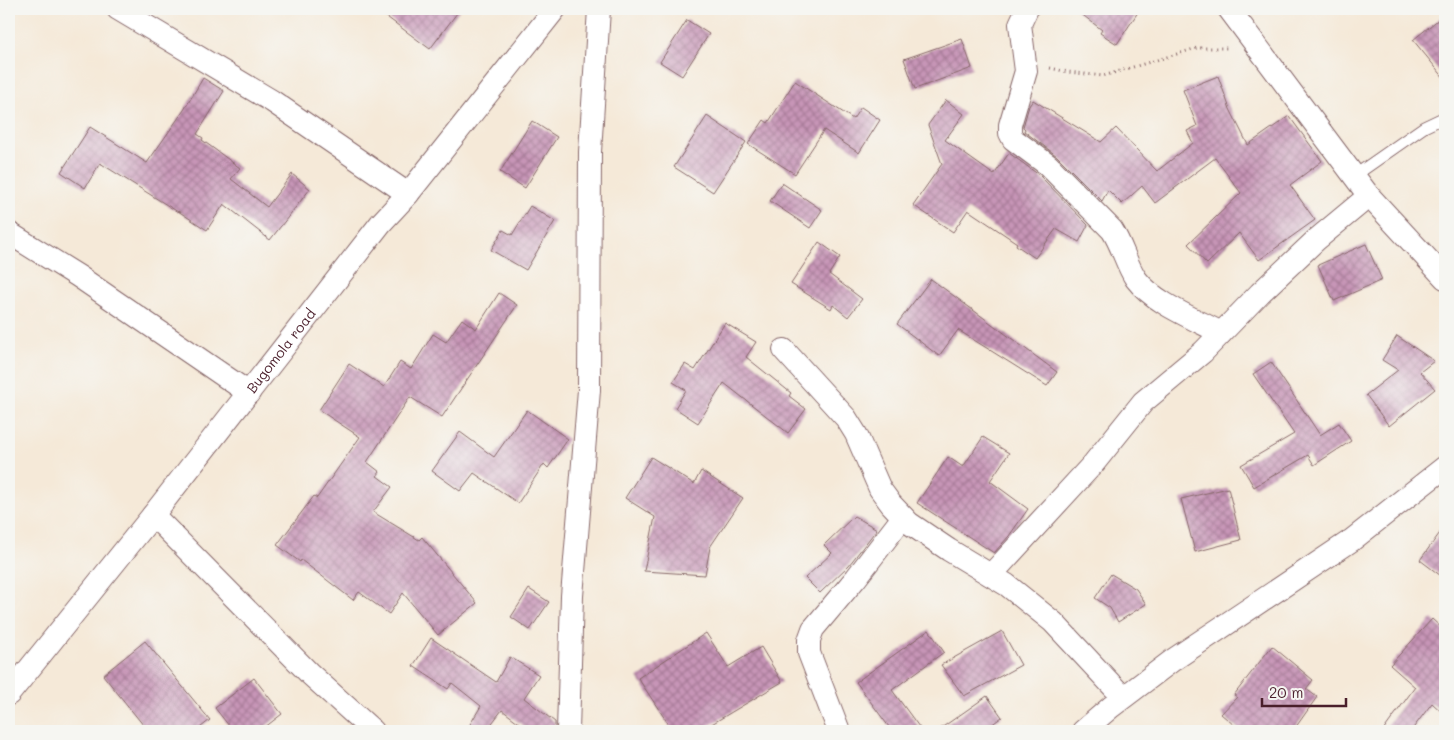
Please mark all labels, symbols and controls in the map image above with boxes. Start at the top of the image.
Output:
street label: Bugomola road [242,304,320,397]
scale bar [1262,675,1345,707]
text: 20 m [1269,682,1303,702]

